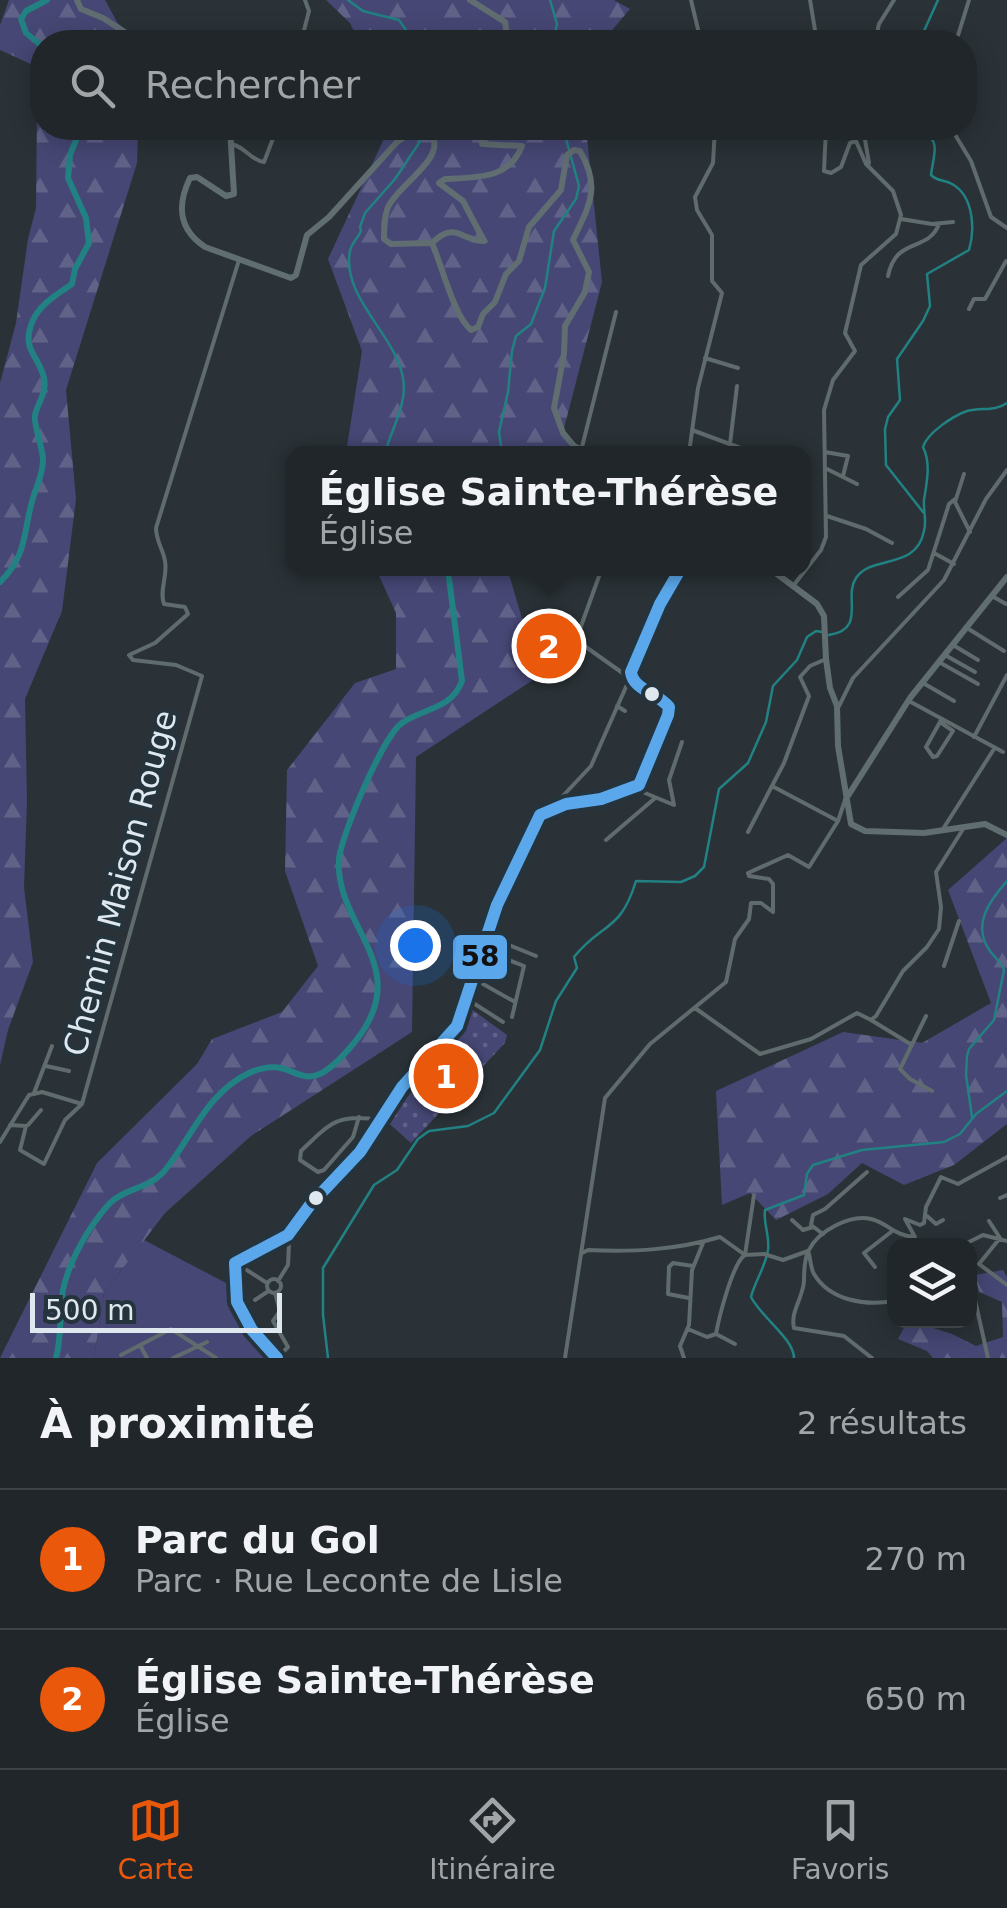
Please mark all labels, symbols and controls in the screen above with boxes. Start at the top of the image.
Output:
search box [30,30,977,140]
icon: search [65,58,120,113]
text: Rechercher [145,63,360,107]
popup [286,446,811,576]
text: Église Sainte-Thérèse [319,470,778,514]
text: Église [319,514,413,552]
pin: 2 [516,608,582,684]
unlabelled marker [642,684,662,704]
street label: Chemin Maison Rouge [56,706,184,1060]
your location [390,920,441,971]
line badge: 58 [451,933,509,981]
text: 58 [461,940,499,973]
pin: 1 [414,1038,478,1114]
unlabelled marker [306,1188,326,1208]
map controls [887,1238,977,1328]
button: layers [887,1238,977,1328]
scale bar [30,1288,282,1332]
text: 500 m [45,1294,135,1327]
text: À proximité [40,1399,315,1448]
text: 2 résultats [797,1404,967,1442]
text: Parc du Gol [135,1518,380,1562]
text: 1 [61,1540,84,1578]
text: 270 m [865,1540,967,1578]
text: Parc · Rue Leconte de Lisle [135,1562,563,1600]
text: Église Sainte-Thérèse [135,1658,595,1702]
text: 2 [61,1680,84,1718]
text: 650 m [865,1680,967,1718]
text: Église [135,1702,230,1740]
tab: Carte [118,1793,194,1886]
tab: Itinéraire [429,1793,556,1886]
tab: Favoris [791,1793,889,1886]

